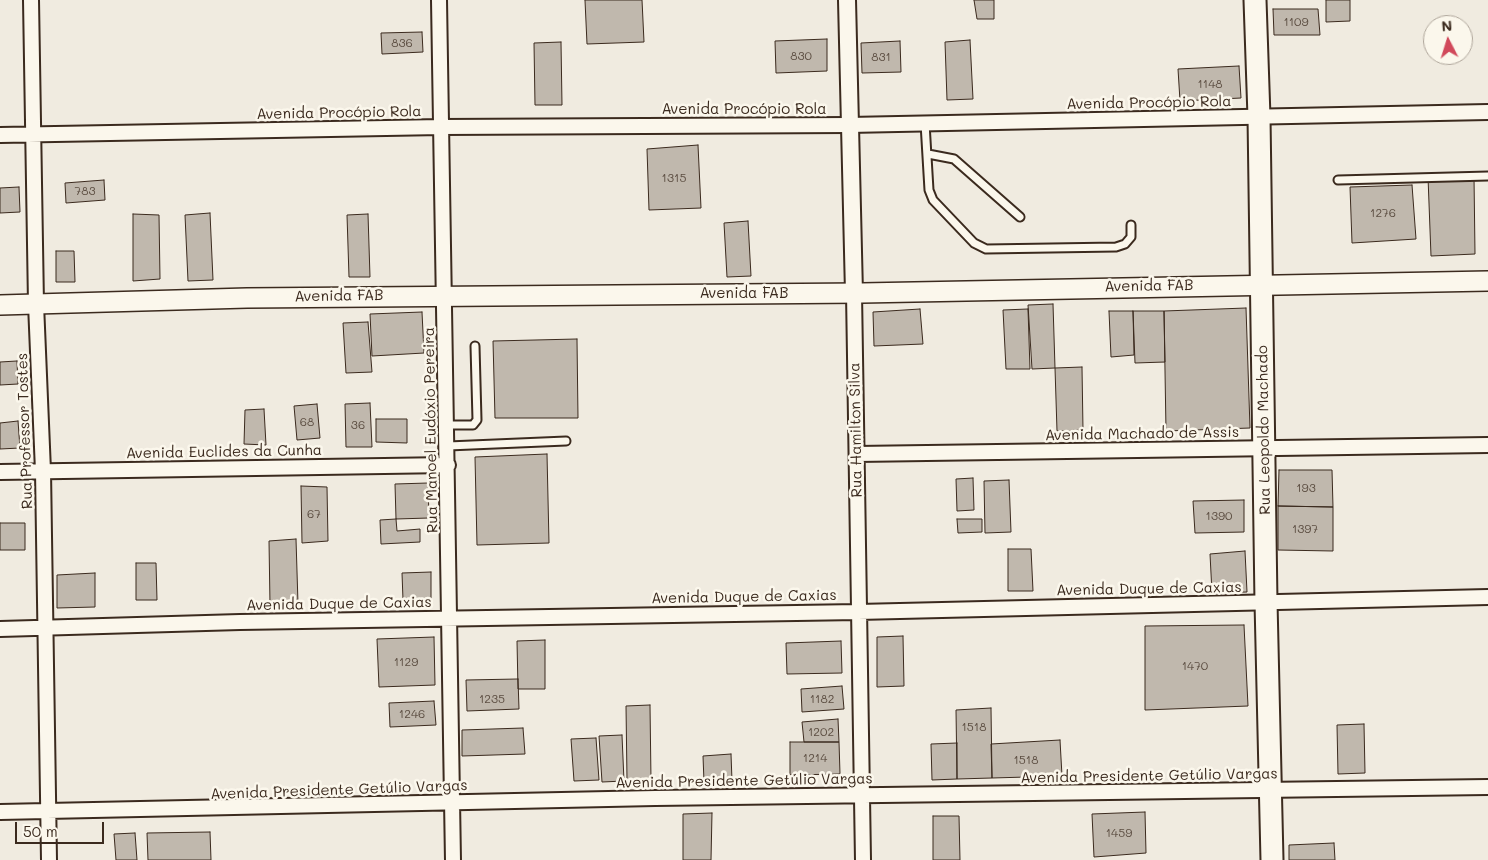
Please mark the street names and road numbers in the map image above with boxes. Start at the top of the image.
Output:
street label: Avenida Procópio Rola [1066,93,1232,113]
street label: Avenida Procópio Rola [661,100,827,118]
street label: Avenida Procópio Rola [256,103,422,123]
street label: Avenida FAB [1104,276,1194,296]
street label: Avenida FAB [699,284,789,302]
street label: Avenida FAB [294,286,384,306]
street label: Rua Manoel Eudóxio Pereira [420,327,442,533]
street label: Rua Leopoldo Machado [1254,345,1274,515]
street label: Rua Professor Tostes [13,353,37,509]
street label: Rua Hamilton Silva [846,362,866,498]
street label: Avenida Machado de Assis [1045,423,1239,445]
street label: Avenida Euclides da Cunha [126,441,322,463]
street label: Avenida Duque de Caxias [1056,578,1242,600]
street label: Avenida Duque de Caxias [651,586,837,608]
street label: Avenida Duque de Caxias [246,593,432,615]
street label: Avenida Presidente Getúlio Vargas [1020,765,1278,787]
street label: Avenida Presidente Getúlio Vargas [615,770,873,792]
street label: Avenida Presidente Getúlio Vargas [210,777,468,803]

